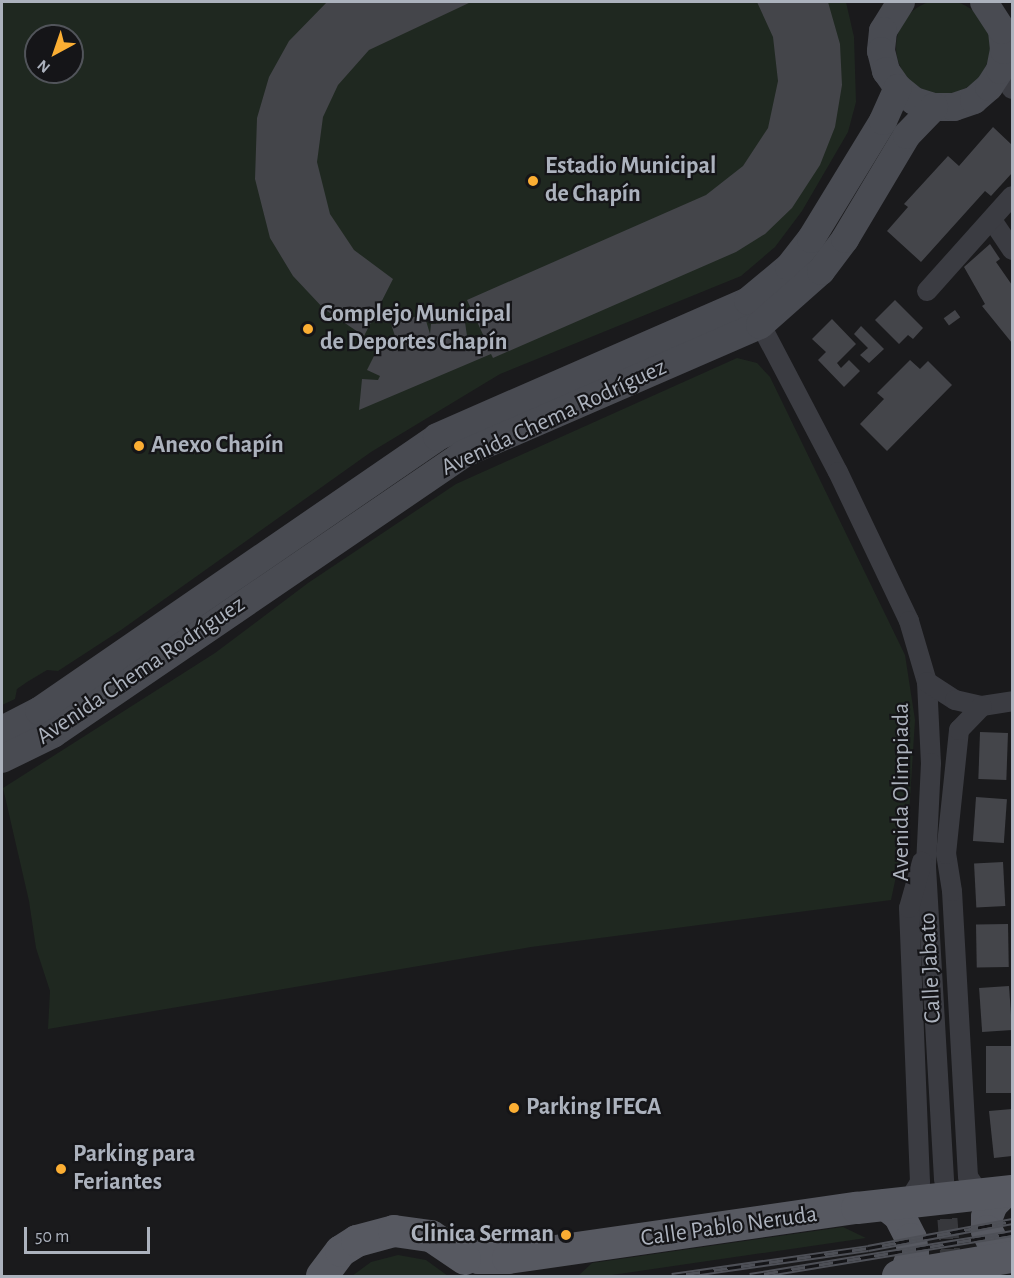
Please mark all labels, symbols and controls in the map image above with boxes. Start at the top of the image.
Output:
north arrow [24,24,84,84]
text: N [34,57,53,76]
place label: Estadio Municipal de Chapín [545,153,716,209]
marker: Estadio Municipal de Chapín [526,174,540,188]
place label: Complejo Municipal de Deportes Chapín [320,301,511,357]
marker: Complejo Municipal de Deportes Chapín [301,322,315,336]
street label: Avenida Chema Rodríguez [437,353,671,483]
place label: Anexo Chapín [151,432,284,460]
marker: Anexo Chapín [132,439,146,453]
street label: Avenida Chema Rodríguez [31,590,251,752]
street label: Avenida Olimpiada [888,703,916,881]
street label: Calle Jabato [914,912,948,1024]
place label: Parking IFECA [526,1094,661,1122]
marker: Parking IFECA [507,1101,521,1115]
place label: Parking para Feriantes [73,1141,195,1197]
marker: Parking para Feriantes [54,1162,68,1176]
street label: Calle Pablo Neruda [639,1200,819,1254]
scale bar [27,1215,153,1253]
place label: Clinica Serman [411,1221,554,1249]
text: 50 m [35,1228,69,1246]
marker: Clinica Serman [559,1228,573,1242]

